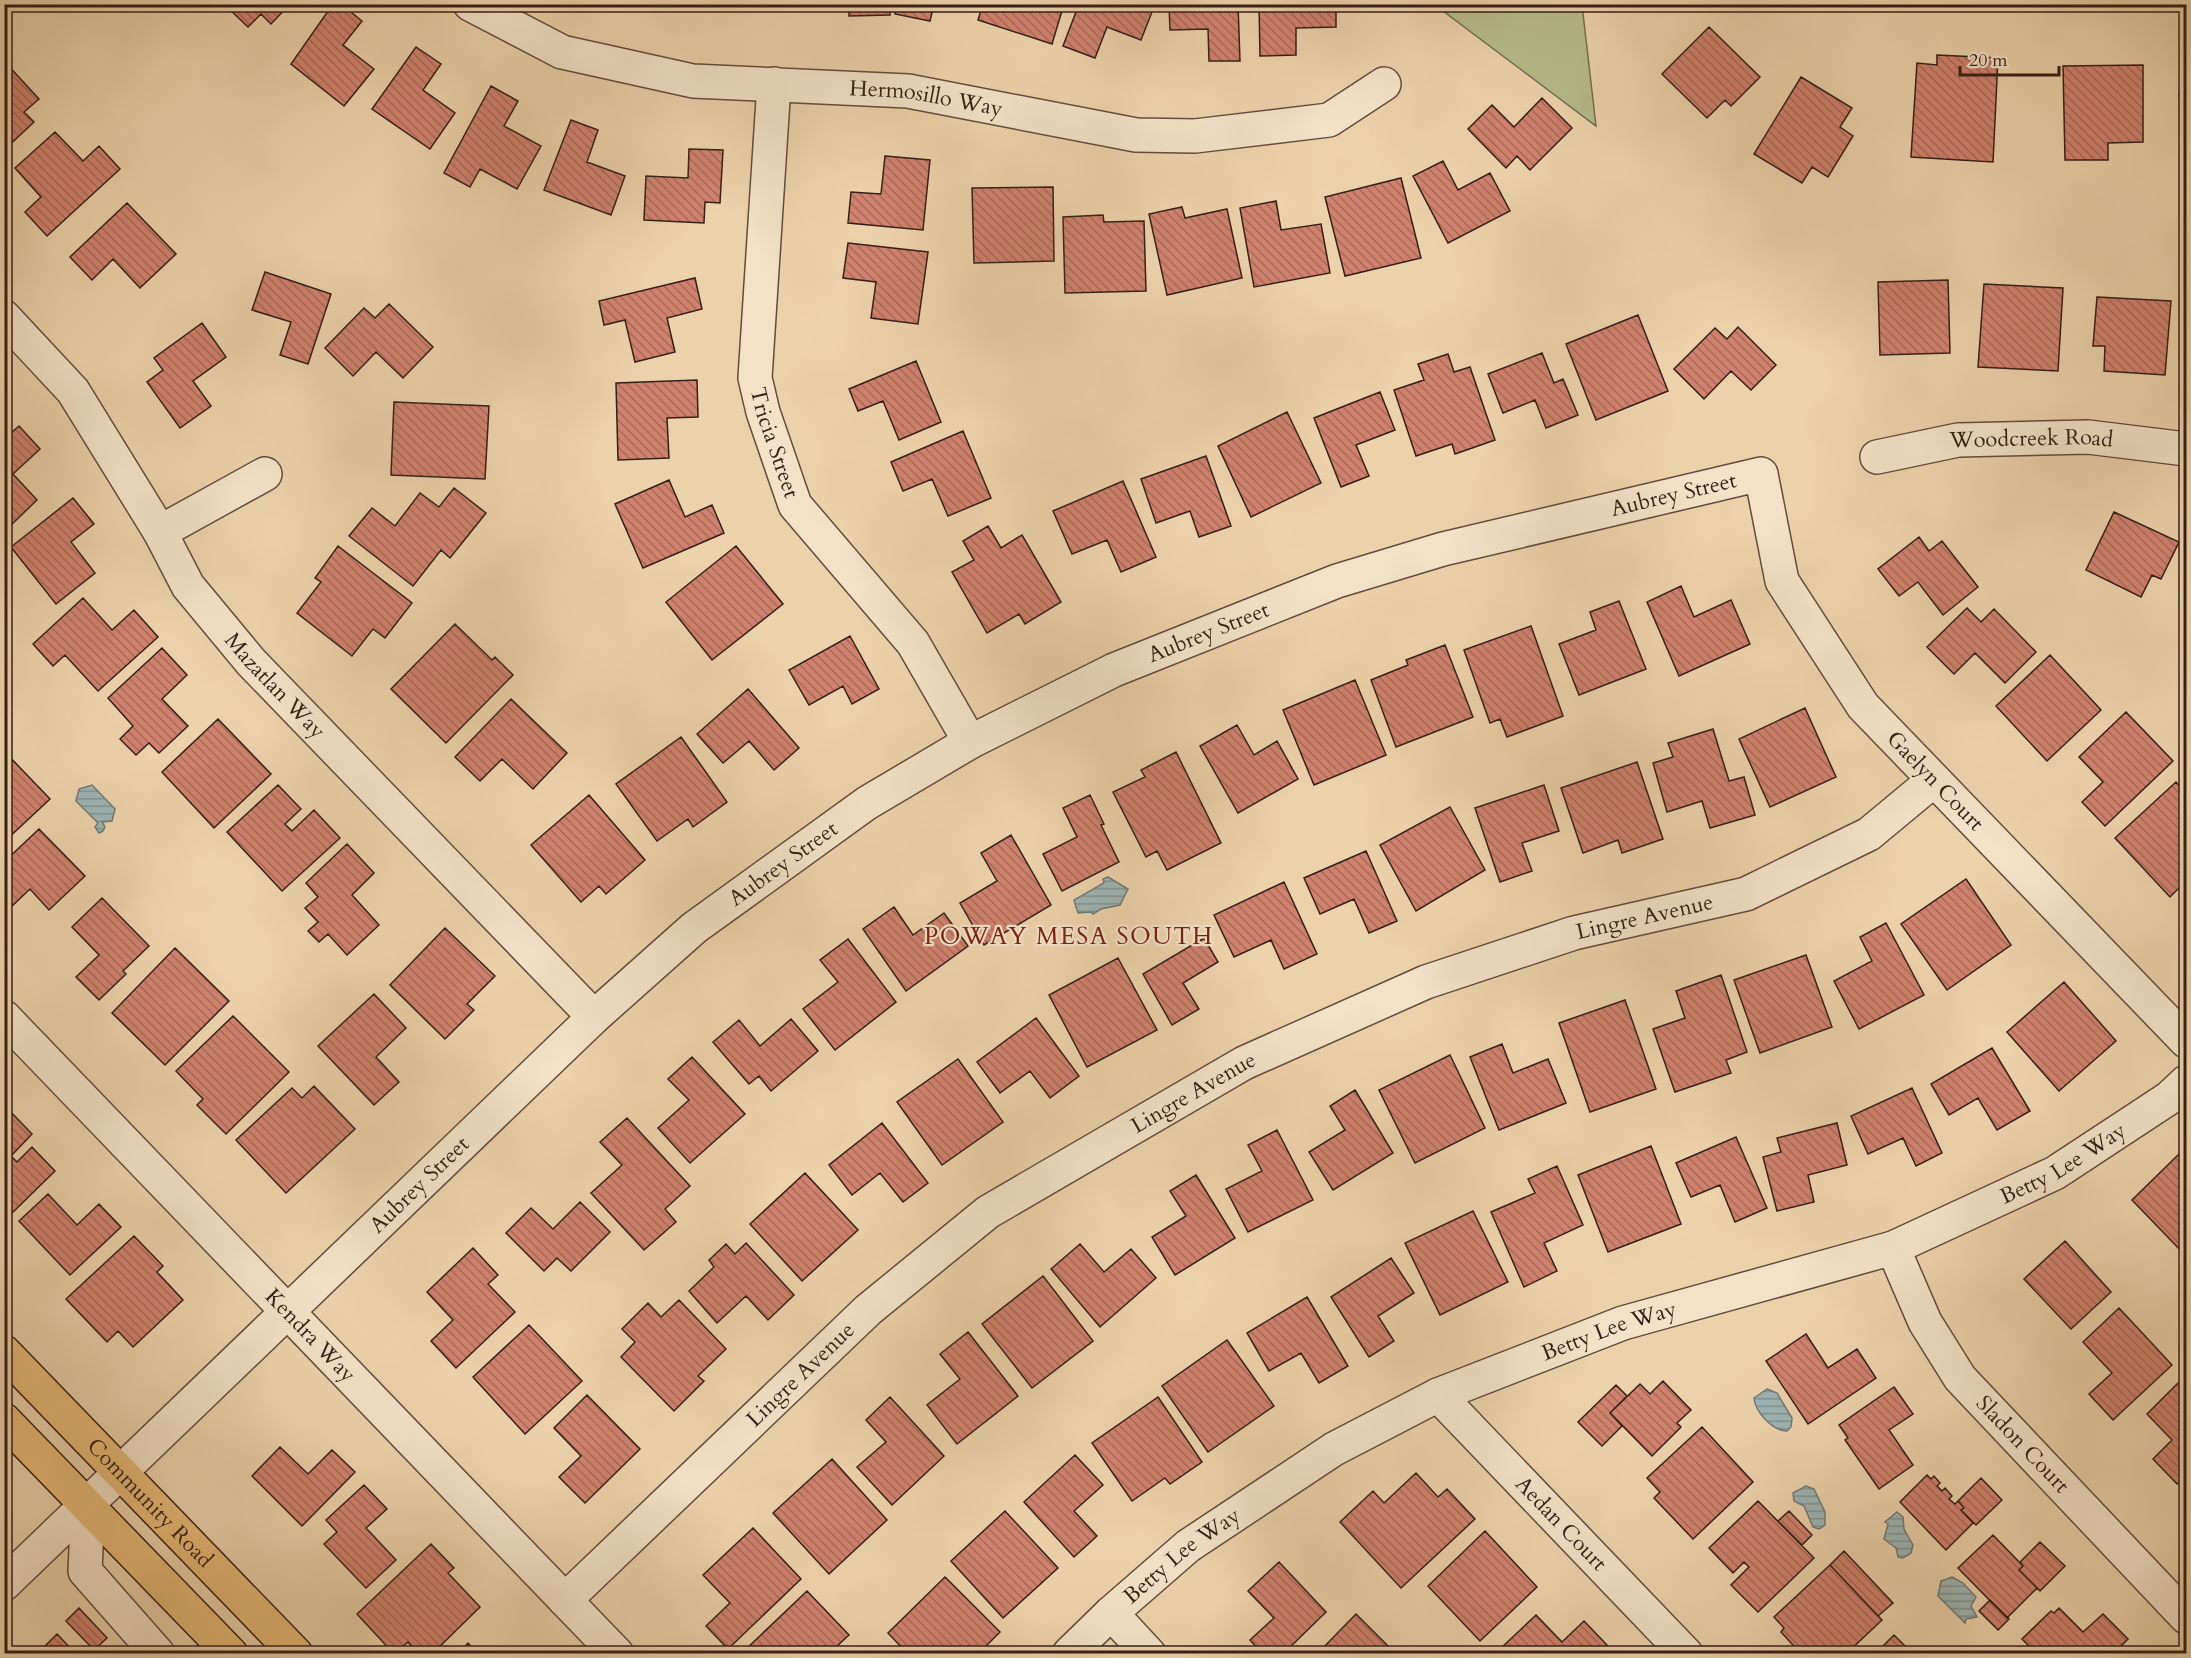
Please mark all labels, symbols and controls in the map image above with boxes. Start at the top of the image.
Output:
scale bar [1960,39,2059,77]
text: 20 m [1969,48,2008,73]
street label: Hermosillo Way [849,73,1006,124]
street label: Tricia Street [743,384,806,502]
street label: Woodcreek Road [1948,422,2115,455]
street label: Aubrey Street [1608,465,1739,524]
street label: Aubrey Street [1143,595,1274,670]
street label: Mazatlan Way [218,626,332,746]
street label: Gaelyn Court [1880,724,1991,838]
street label: Aubrey Street [722,814,844,913]
street label: Lingre Avenue [1573,887,1716,947]
district label: POWAY MESA SOUTH [924,920,1214,953]
street label: Lingre Avenue [1125,1045,1260,1141]
street label: Betty Lee Way [1995,1115,2132,1211]
street label: Aubrey Street [363,1130,476,1240]
street label: Kendra Way [258,1282,363,1389]
street label: Betty Lee Way [1537,1294,1680,1368]
street label: Lingre Avenue [740,1315,861,1434]
street label: Sladon Court [1969,1389,2076,1500]
street label: Community Road [80,1432,220,1575]
street label: Aedan Court [1508,1469,1614,1578]
street label: Betty Lee Way [1117,1500,1246,1611]

